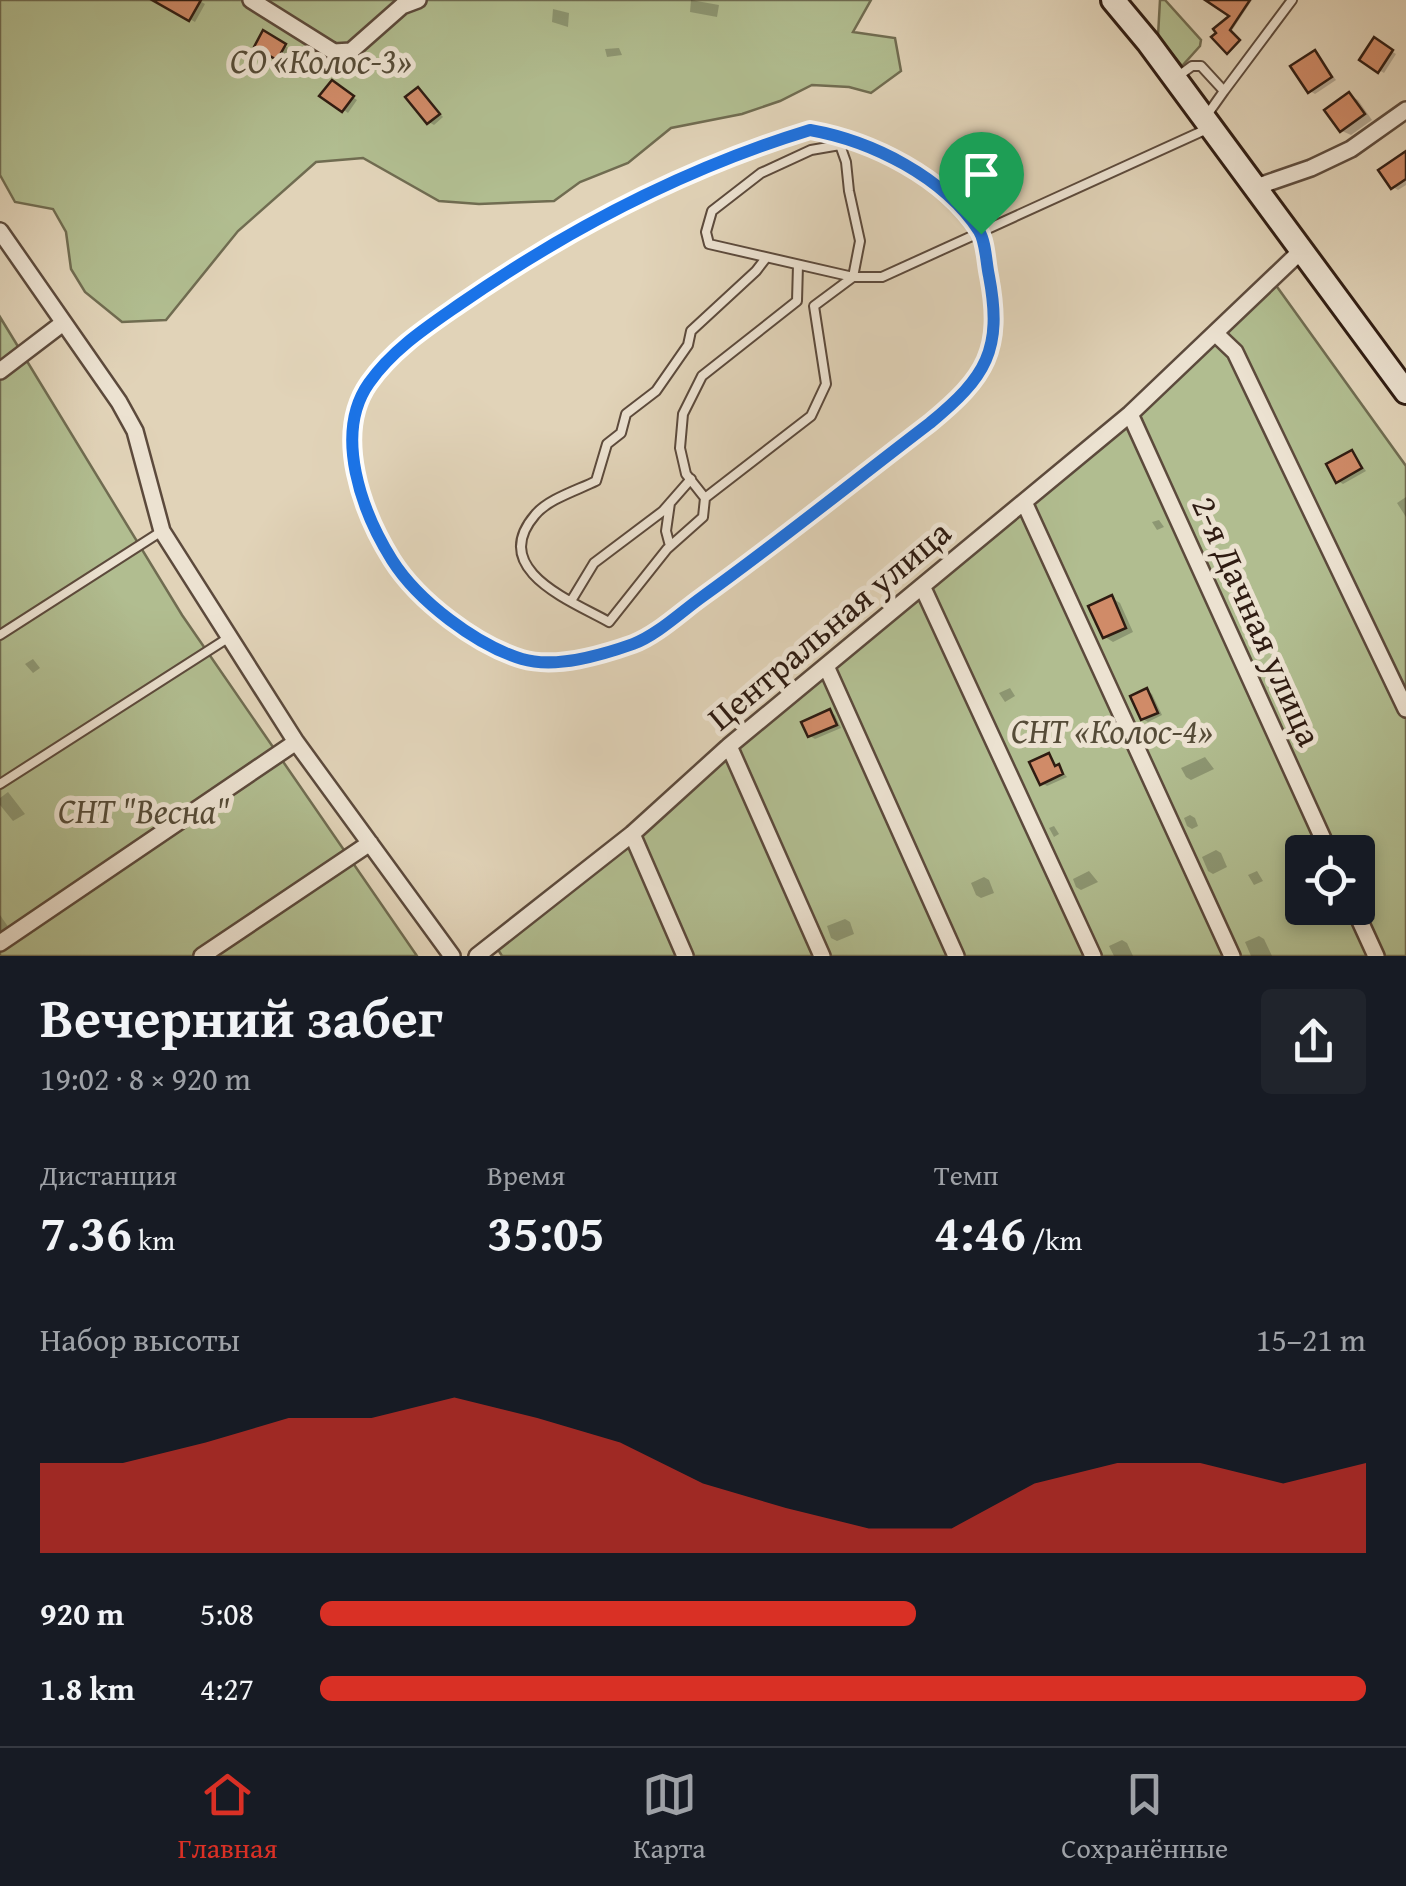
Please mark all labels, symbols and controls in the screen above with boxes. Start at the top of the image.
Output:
park label: СО «Колос-3» [230,35,412,86]
pin [939,132,1024,235]
icon: arrive [954,147,1009,202]
street label: 2-я Дачная улица [1179,488,1336,754]
street label: Центральная улица [696,507,962,742]
park label: СНТ «Колос-4» [1011,705,1213,756]
park label: СНТ "Весна" [58,785,230,836]
map controls [1285,835,1375,925]
button: locate [1285,835,1375,925]
text: Вечерний забег [40,977,443,1057]
button: share [1261,989,1366,1094]
text: 19:02 · 8 × 920 m [40,1055,251,1102]
text: Дистанция [40,1154,177,1195]
text: Время [487,1154,565,1195]
text: Темп [934,1154,999,1195]
text: 7.36 [40,1195,132,1268]
text: 35:05 [487,1195,605,1268]
text: 4:46 [934,1195,1026,1268]
text: km [132,1219,175,1260]
text: /km [1026,1219,1082,1260]
text: Набор высоты [40,1316,240,1363]
text: 15–21 m [1256,1316,1366,1363]
text: 920 m [40,1590,124,1637]
text: 5:08 [200,1590,254,1637]
text: 1.8 km [40,1665,135,1712]
text: 4:27 [200,1665,254,1712]
tab: Главная [178,1767,278,1868]
tab: Карта [633,1767,706,1868]
tab: Сохранённые [1061,1767,1228,1868]

